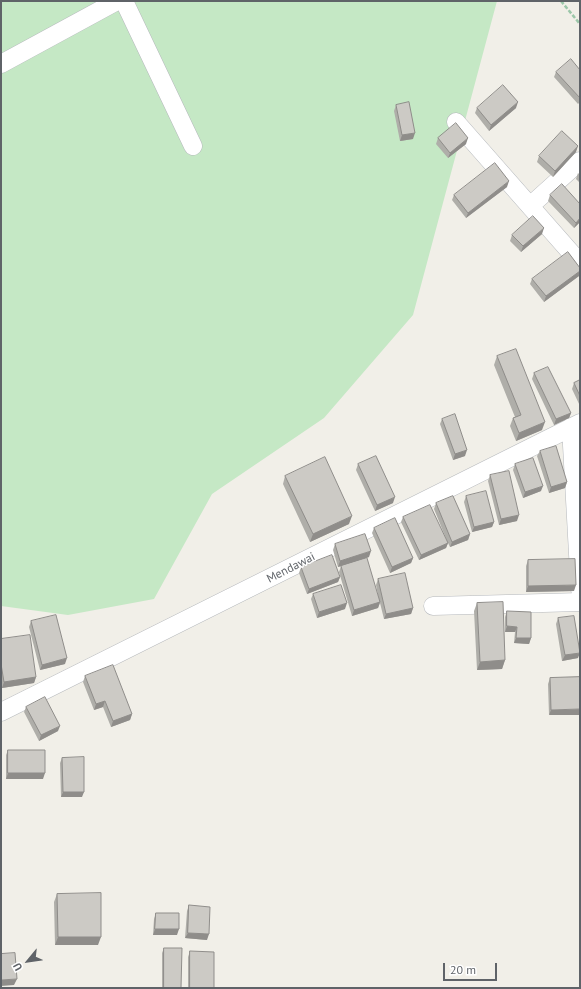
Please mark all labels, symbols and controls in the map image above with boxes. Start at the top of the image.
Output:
street label: Mendawai [264,550,318,586]
north arrow [8,941,48,981]
scale bar [445,955,499,981]
text: U [10,960,25,973]
text: 20 m [450,962,476,977]

